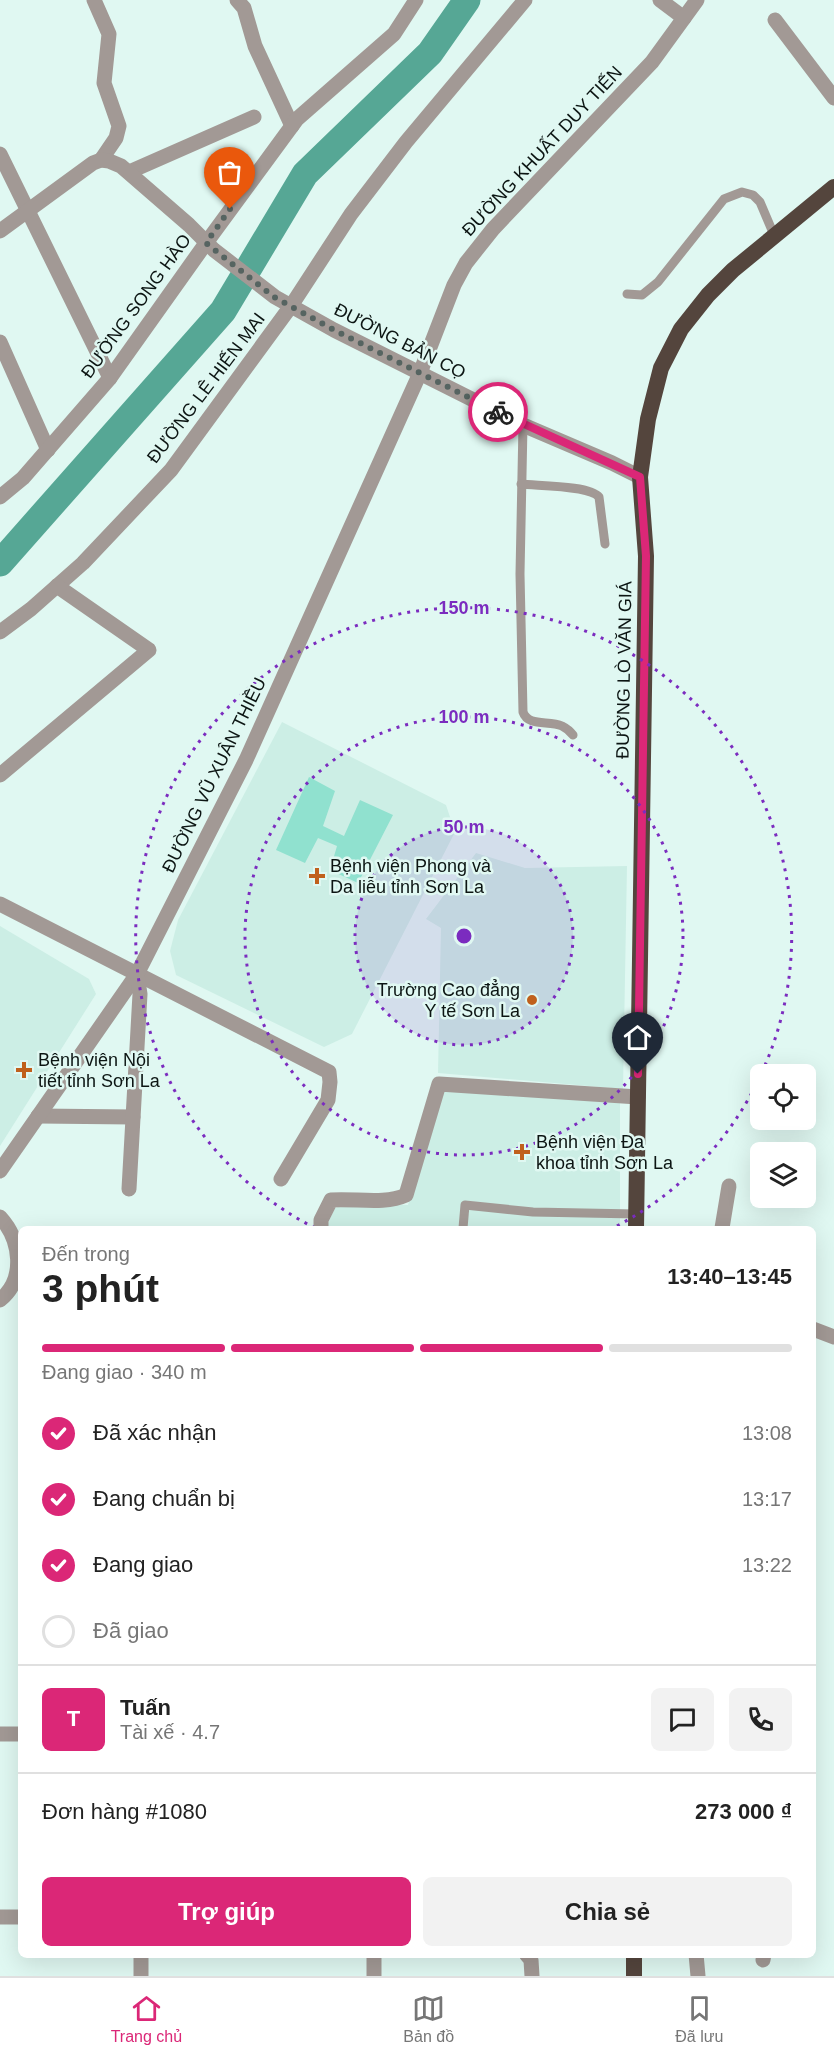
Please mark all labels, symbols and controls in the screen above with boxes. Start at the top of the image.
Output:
street label: ĐƯỜNG KHUẤT DUY TIẾN [457,61,626,240]
pin [204,147,255,209]
icon: bag [213,156,246,189]
street label: ĐƯỜNG SONG HÀO [76,230,195,382]
street label: ĐƯỜNG BẢN CỌ [331,298,470,383]
street label: ĐƯỜNG LÊ HIẾN MAI [142,308,269,467]
courier [468,382,528,442]
icon: bike [482,396,515,429]
street label: ĐƯỜNG LÒ VĂN GIÁ [611,581,636,759]
text: 150 m [438,598,490,618]
street label: ĐƯỜNG VŨ XUÂN THIỀU [157,674,270,876]
text: 100 m [438,707,490,727]
text: 50 m [443,817,485,837]
place label: Bệnh viện Phong và Da liễu tỉnh Sơn La [330,856,492,897]
marker: Bệnh viện Phong và Da liễu tỉnh Sơn La [308,867,326,885]
centre of rings [454,926,474,946]
place label: Trường Cao đẳng Y tế Sơn La [377,979,521,1021]
marker: Trường Cao đẳng Y tế Sơn La [525,993,539,1007]
pin [612,1012,663,1074]
icon: home [621,1021,654,1054]
place label: Bệnh viện Nội tiết tỉnh Sơn La [38,1050,161,1091]
marker: Bệnh viện Nội tiết tỉnh Sơn La [15,1061,33,1079]
map controls [750,1064,816,1208]
button: locate [750,1064,816,1130]
place label: Bệnh viện Đa khoa tỉnh Sơn La [536,1132,674,1173]
button: layers [750,1142,816,1208]
marker: Bệnh viện Đa khoa tỉnh Sơn La [513,1143,531,1161]
text: Đến trong [42,1243,130,1265]
text: 13:40–13:45 [667,1264,792,1289]
text: 3 phút [42,1267,159,1310]
text: Đang giao · 340 m [42,1361,207,1383]
icon: check [42,1417,75,1450]
text: Đã xác nhận [93,1420,217,1445]
text: 13:08 [742,1422,792,1444]
icon: check [42,1483,75,1516]
text: Đang chuẩn bị [93,1486,235,1511]
text: 13:17 [742,1488,792,1510]
icon: check [42,1549,75,1582]
text: Đang giao [93,1552,193,1577]
text: 13:22 [742,1554,792,1576]
text: Đã giao [93,1618,169,1643]
button: chat [651,1688,714,1751]
button: phone [729,1688,792,1751]
text: Tuấn [120,1695,171,1720]
text: T [67,1706,80,1731]
text: Tài xế · 4.7 [120,1721,220,1743]
text: Đơn hàng #1080 [42,1799,207,1824]
text: 273 000 ₫ [695,1799,792,1824]
button: Trợ giúp [42,1877,411,1946]
button: Chia sẻ [423,1877,792,1946]
tab: Trang chủ [111,1992,182,2046]
tab: Bản đồ [403,1992,454,2046]
tab: Đã lưu [675,1992,723,2046]

